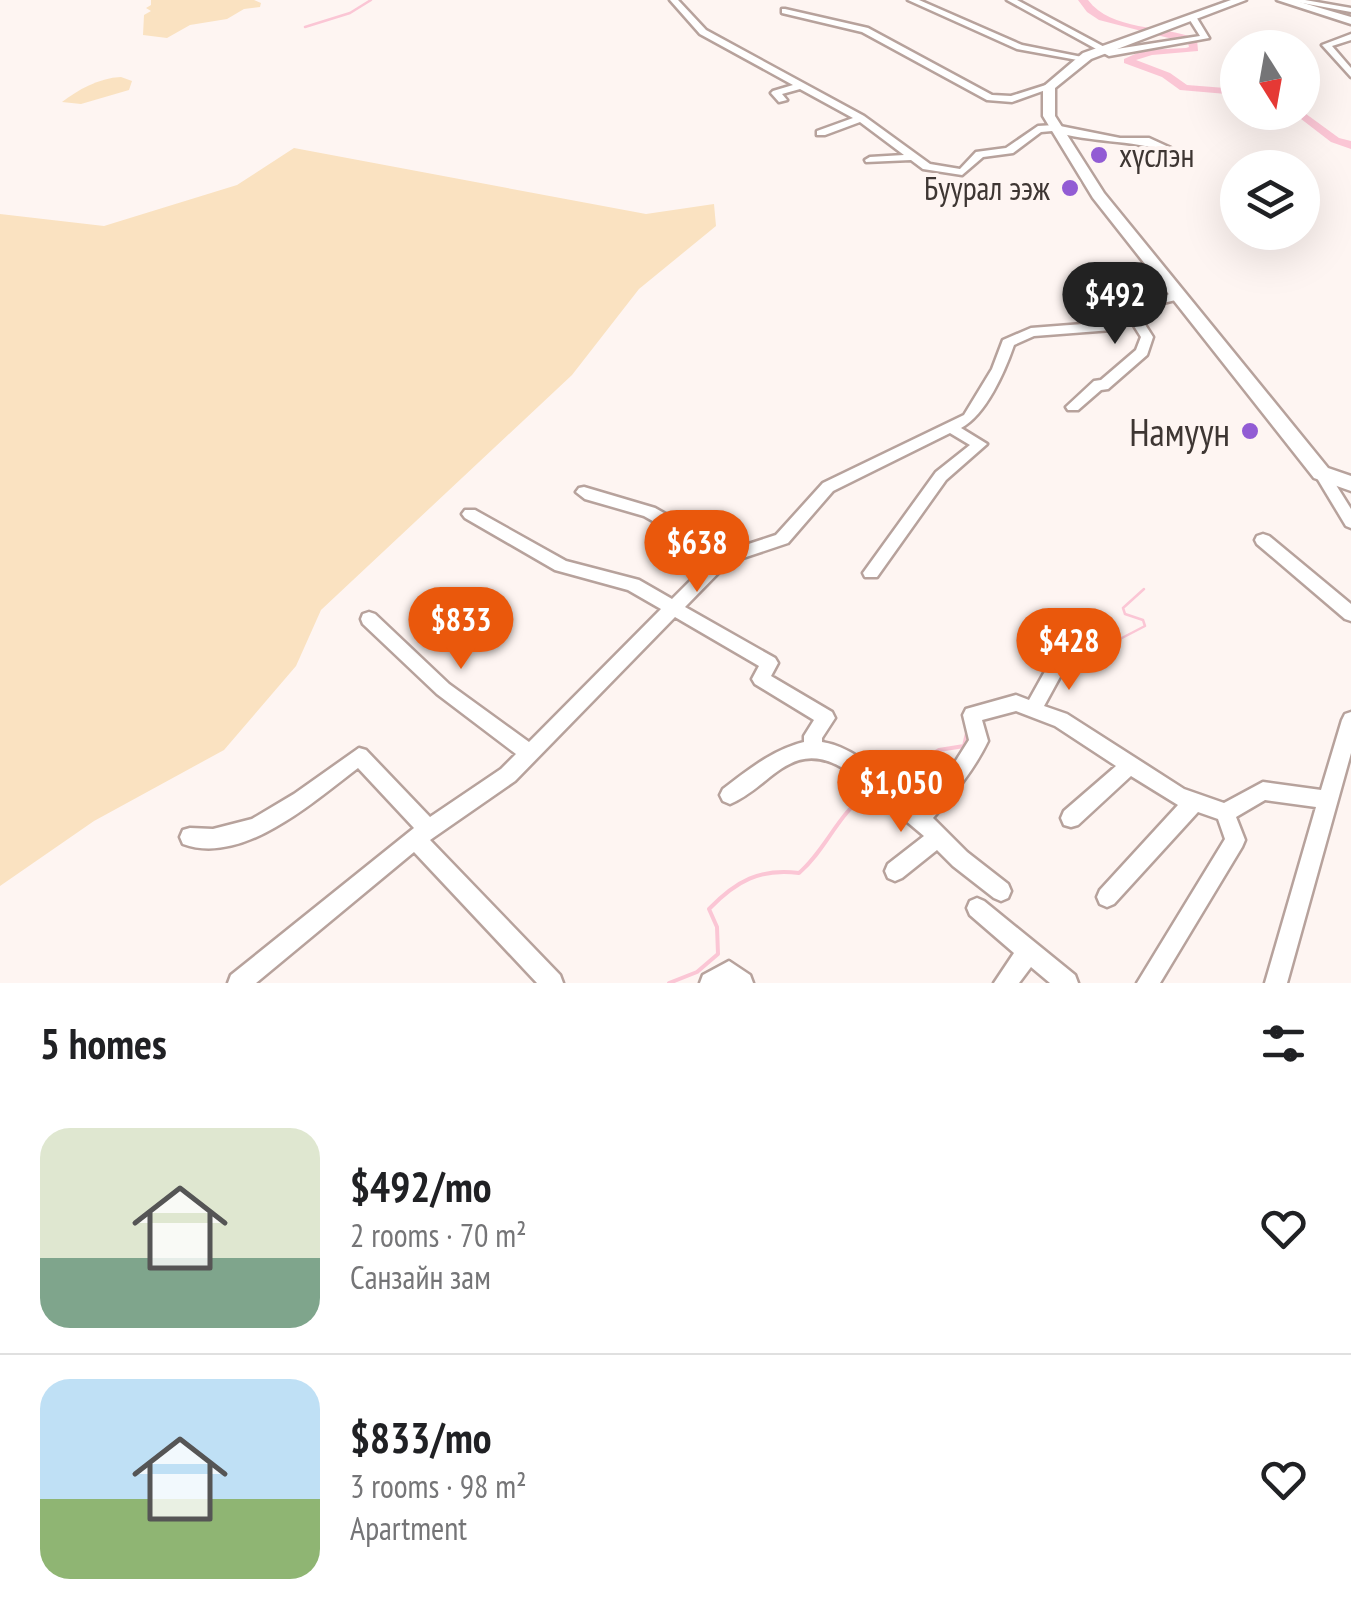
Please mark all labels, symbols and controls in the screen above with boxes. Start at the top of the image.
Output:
north arrow [1220,30,1320,130]
map controls [1220,30,1320,250]
place label: хүслэн [1119,134,1194,176]
marker: хүслэн [1088,144,1110,166]
button: layers [1220,150,1320,250]
place label: Буурал ээж [924,167,1051,209]
marker: Буурал ээж [1059,177,1081,199]
pin: $492 [1056,262,1174,347]
text: $492 [1084,273,1146,315]
place label: Намуун [1129,407,1230,456]
marker: Намуун [1239,420,1261,442]
pin: $638 [638,510,756,595]
text: $638 [666,521,728,563]
pin: $833 [402,587,520,672]
text: $833 [430,598,492,640]
pin: $428 [1010,608,1128,693]
text: $428 [1038,619,1100,661]
pin: $1,050 [820,750,982,835]
text: $1,050 [859,761,943,803]
text: 5 homes [40,1016,167,1071]
icon: filters [1256,1016,1311,1071]
text: $492/mo [350,1159,492,1214]
icon: home [120,1168,240,1288]
icon: heart [1256,1201,1311,1256]
text: 2 rooms · 70 m² [350,1214,527,1256]
text: Санзайн зам [350,1256,491,1298]
text: $833/mo [350,1410,492,1465]
icon: home [120,1419,240,1539]
icon: heart [1256,1452,1311,1507]
text: 3 rooms · 98 m² [350,1465,527,1507]
text: Apartment [350,1507,467,1549]

